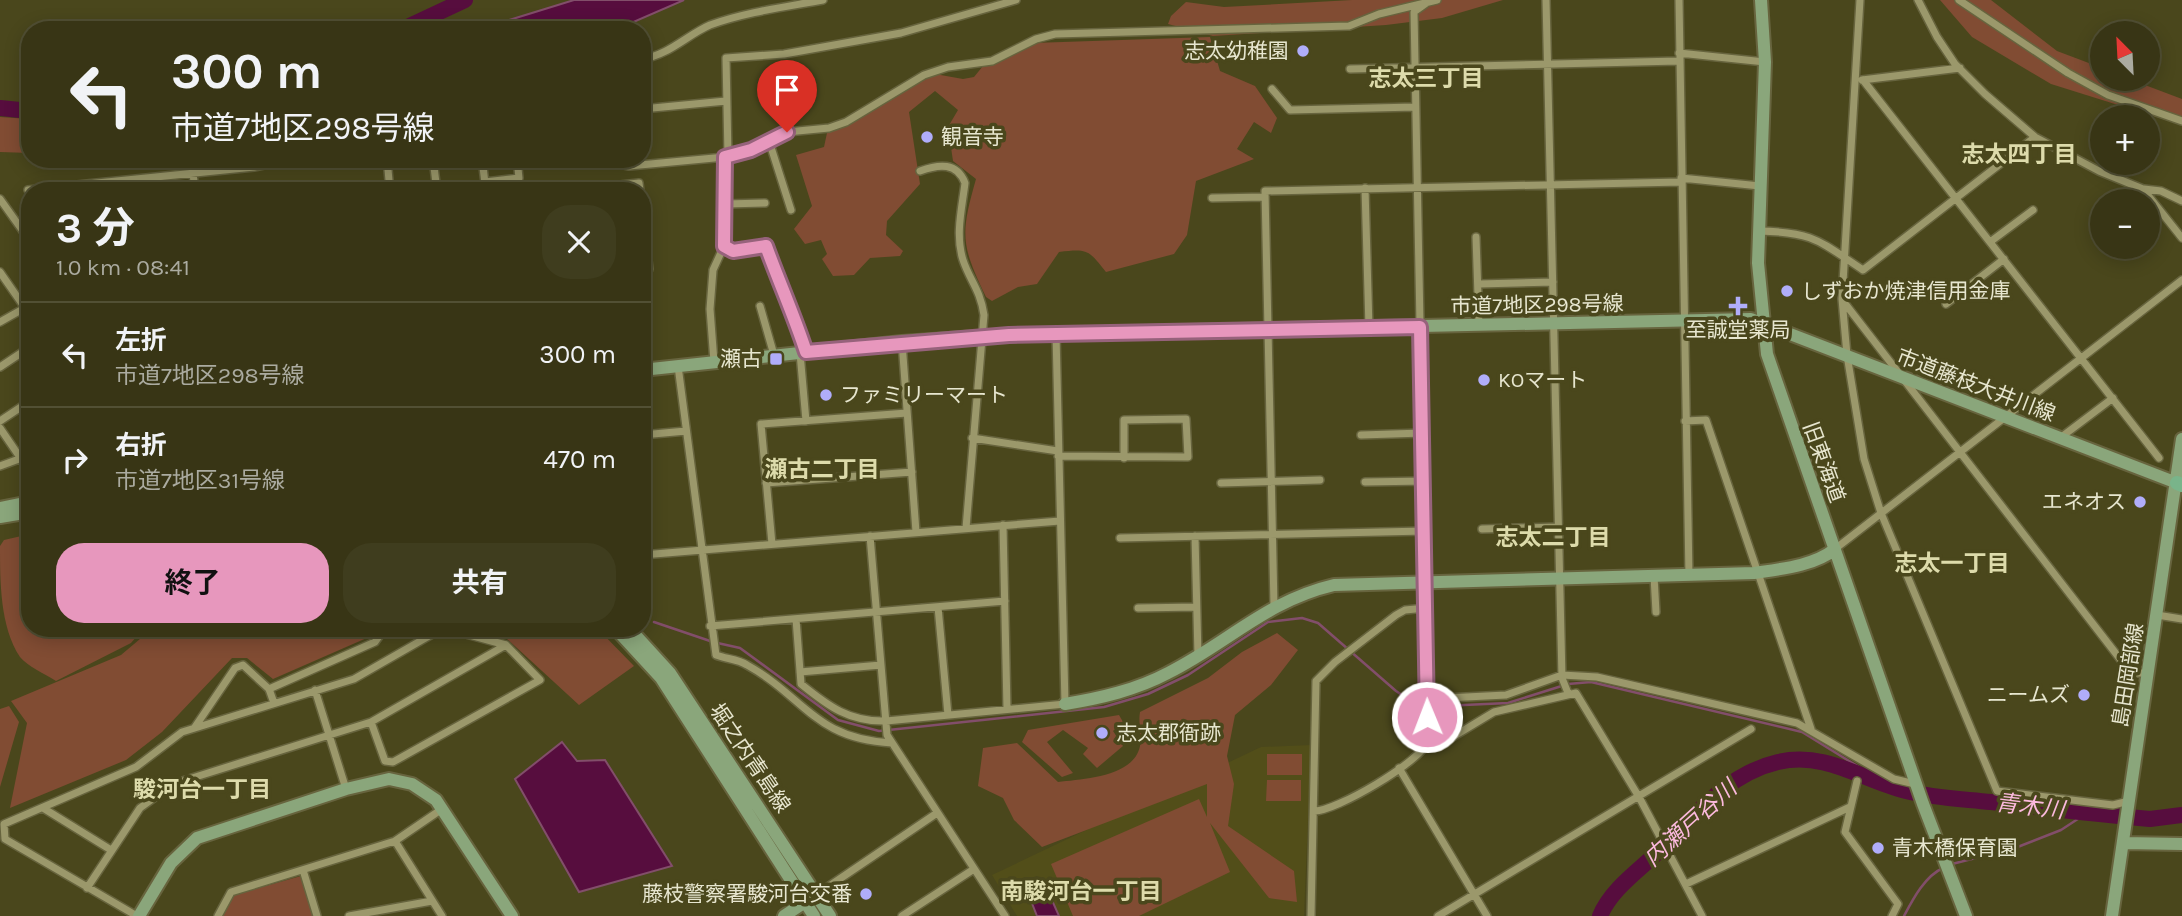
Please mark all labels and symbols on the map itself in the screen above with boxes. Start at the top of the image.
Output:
north arrow [2090,21,2160,91]
place label: 志太幼稚園 [1184,39,1289,63]
marker: 志太幼稚園 [1295,43,1311,59]
pin [757,60,817,132]
district label: 志太三丁目 [1369,65,1484,92]
place label: 観音寺 [941,125,1004,149]
marker: 観音寺 [919,129,935,145]
district label: 志太四丁目 [1962,141,2077,168]
place label: しずおか焼津信用金庫 [1801,279,2011,303]
marker: しずおか焼津信用金庫 [1779,283,1795,299]
street label: 市道7地区298号線 [1450,291,1624,319]
marker: 至誠堂薬局 [1730,298,1746,314]
place label: 至誠堂薬局 [1686,318,1791,342]
street label: 市道藤枝大井川線 [1893,344,2059,426]
place label: 瀬古 [720,347,762,371]
marker: 瀬古 [768,351,784,367]
place label: KOマート [1498,368,1587,392]
marker: KOマート [1476,372,1492,388]
place label: ファミリーマート [840,383,1008,407]
marker: ファミリーマート [818,387,834,403]
street label: 旧東海道 [1798,418,1850,506]
district label: 瀬古二丁目 [765,456,880,483]
place label: エネオス [2042,490,2126,514]
marker: エネオス [2132,494,2148,510]
district label: 志太二丁目 [1496,524,1611,551]
district label: 志太一丁目 [1895,550,2010,577]
street label: 島田岡部線 [2108,621,2148,729]
position arrow [1390,680,1464,754]
place label: ニームズ [1987,683,2070,707]
marker: ニームズ [2076,687,2092,703]
street label: 堀之内青島線 [705,699,795,817]
place label: 志太郡衙跡 [1116,721,1221,745]
marker: 志太郡衙跡 [1094,725,1110,741]
water label: 内瀬戸谷川 [1639,773,1744,872]
district label: 駿河台一丁目 [133,776,271,803]
water label: 青木川 [1994,789,2069,824]
place label: 青木橋保育園 [1892,836,2018,860]
marker: 青木橋保育園 [1870,840,1886,856]
district label: 南駿河台一丁目 [1001,878,1162,905]
place label: 藤枝警察署駿河台交番 [642,882,852,906]
marker: 藤枝警察署駿河台交番 [858,886,874,902]

